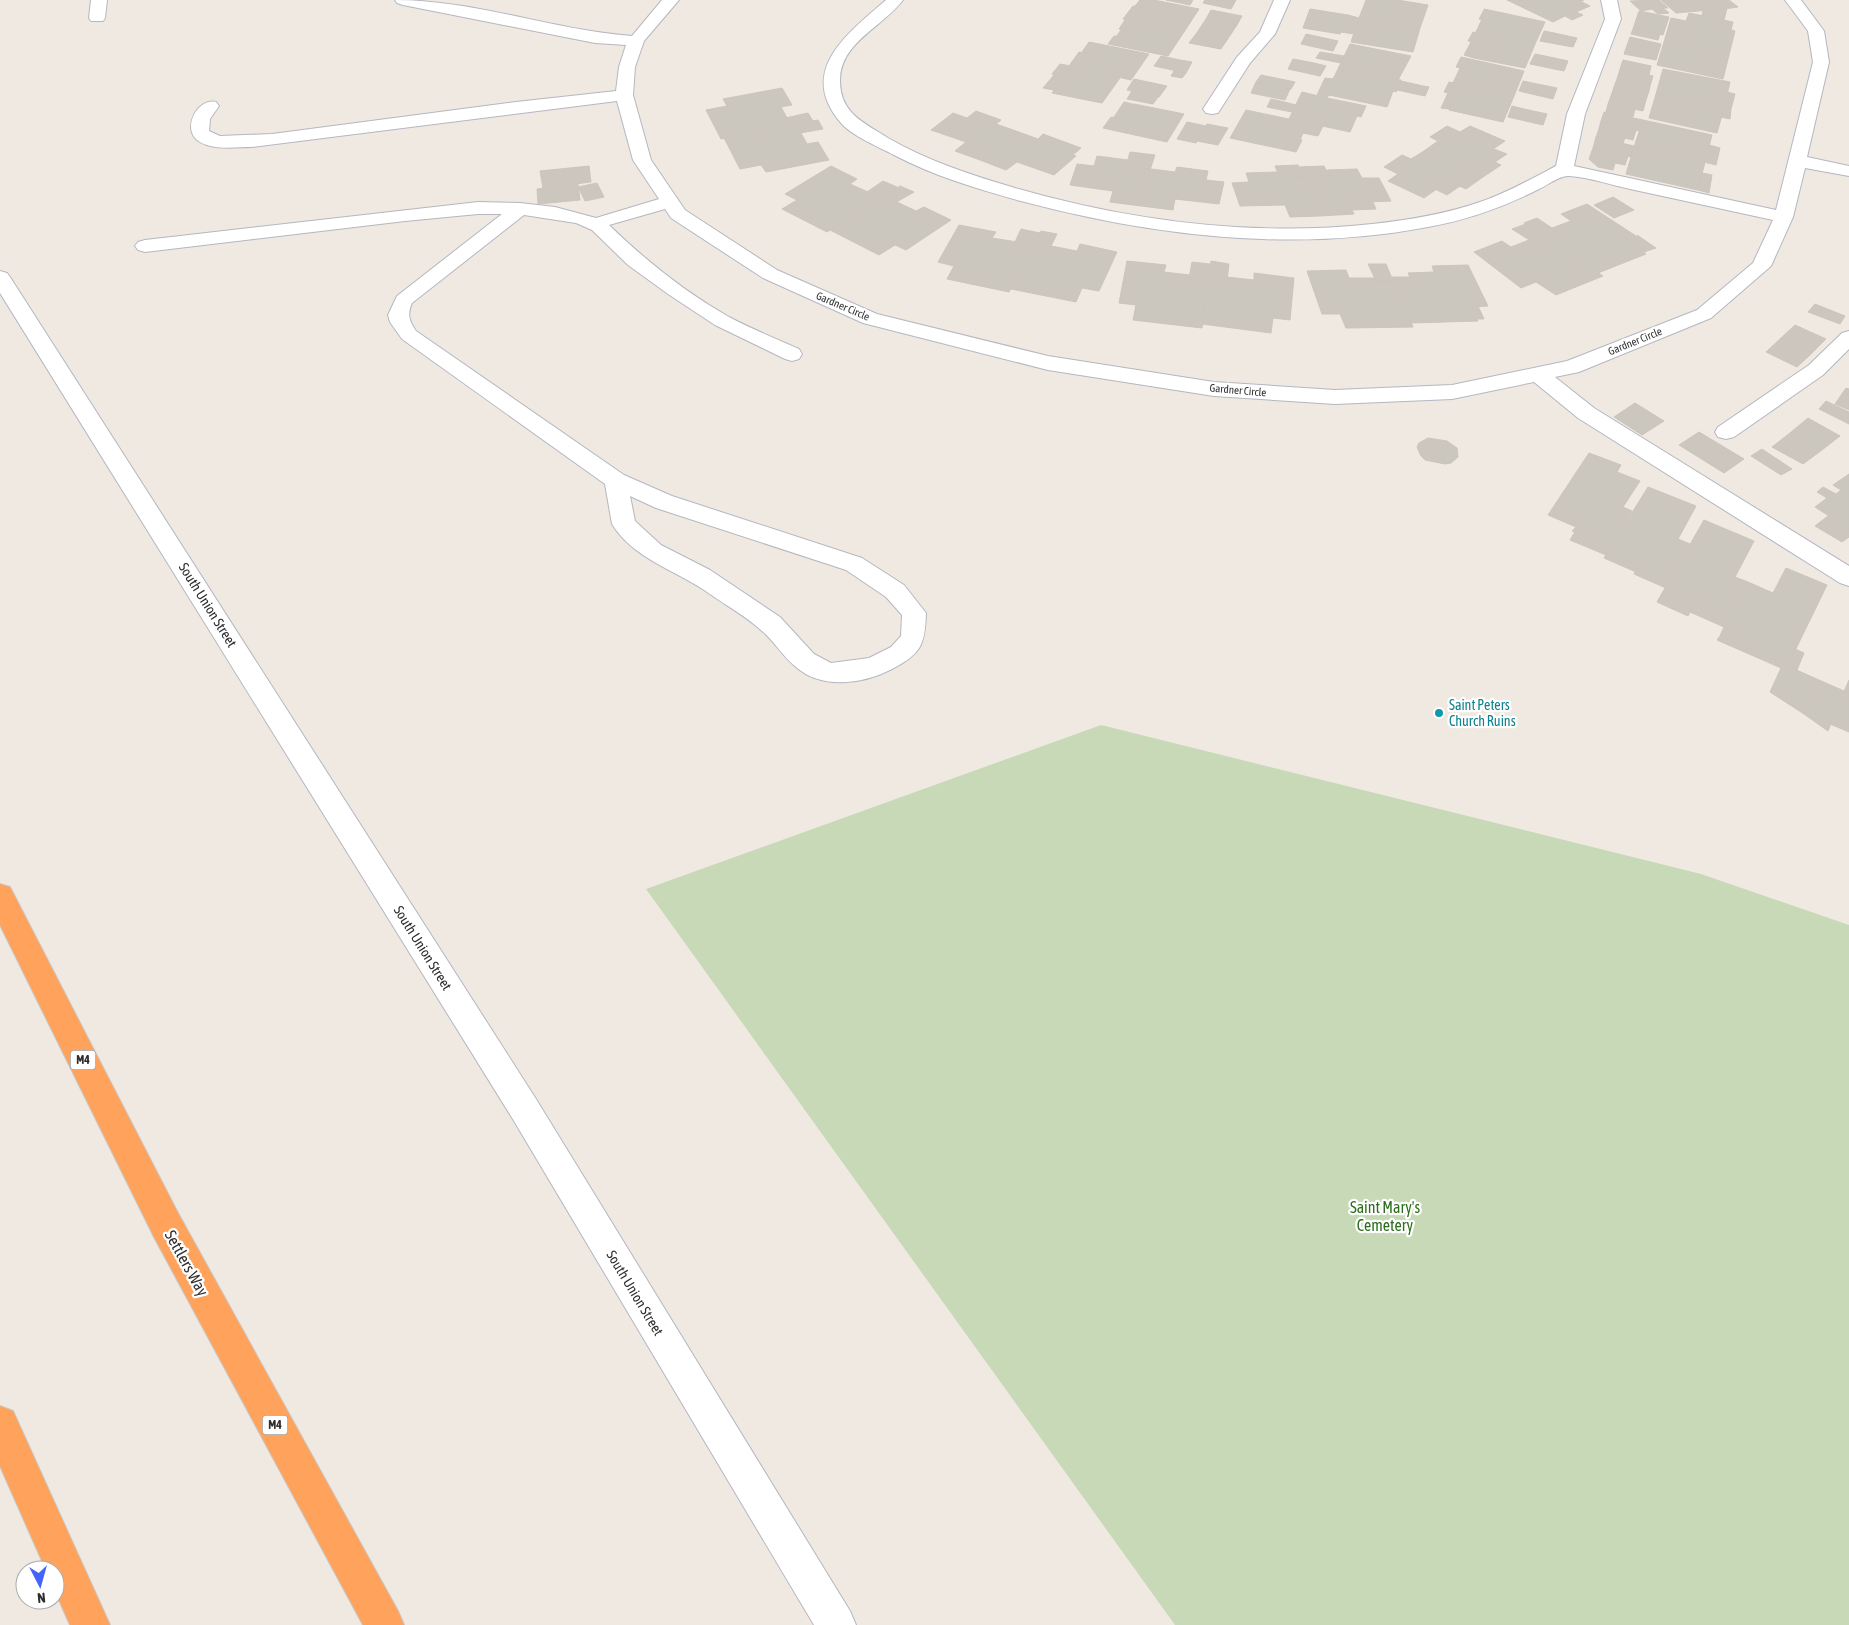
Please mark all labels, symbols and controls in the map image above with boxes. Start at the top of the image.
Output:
street label: Gardner Circle [814,289,872,323]
street label: Gardner Circle [1606,325,1664,357]
street label: Gardner Circle [1209,382,1267,398]
street label: South Union Street [176,560,240,650]
place label: Saint Peters Church Ruins [1449,697,1516,729]
marker: Saint Peters Church Ruins [1433,707,1445,719]
street label: South Union Street [391,903,455,993]
road number: M4 [70,1050,96,1070]
park label: Saint Mary's Cemetery [1350,1198,1420,1235]
street label: Settlers Way [161,1227,213,1300]
street label: South Union Street [603,1248,667,1338]
road number: M4 [262,1416,288,1434]
north arrow [15,1560,65,1610]
text: N [36,1590,46,1606]

